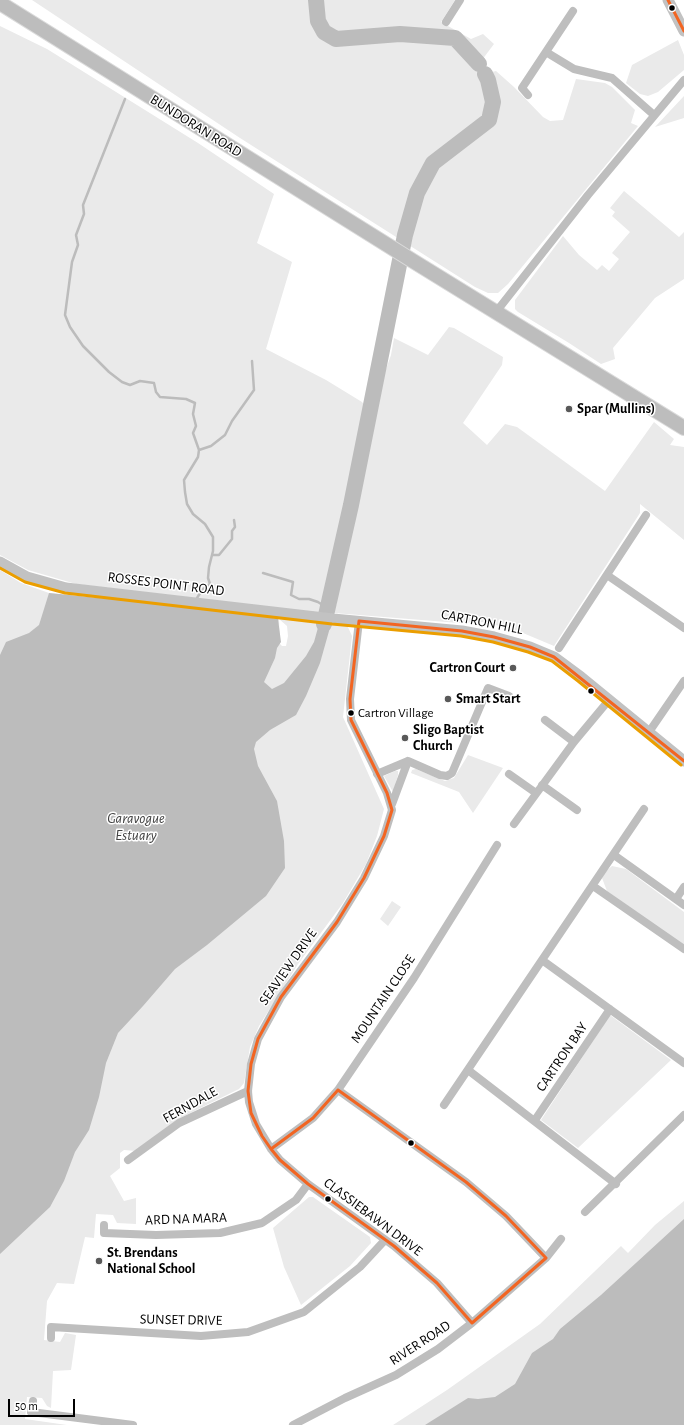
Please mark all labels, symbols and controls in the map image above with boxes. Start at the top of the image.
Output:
unlabelled marker [667,3,677,13]
street label: BUNDORAN ROAD [147,91,245,161]
place label: Spar (Mullins) [577,401,655,417]
marker: Spar (Mullins) [564,404,574,414]
street label: ROSSES POINT ROAD [107,569,225,599]
street label: CARTRON HILL [440,606,524,638]
place label: Cartron Court [429,660,505,676]
marker: Cartron Court [508,663,518,673]
unlabelled marker [586,686,596,696]
place label: Smart Start [456,691,521,707]
marker: Smart Start [443,694,453,704]
place label: Cartron Village [358,705,434,721]
marker: Cartron Village [346,708,356,718]
place label: Sligo Baptist Church [413,722,484,754]
marker: Sligo Baptist Church [400,733,410,743]
water label: Garavogue Estuary [107,809,165,844]
street label: SEAVIEW DRIVE [256,926,320,1008]
street label: MOUNTAIN CLOSE [347,952,419,1046]
street label: CARTRON BAY [533,1019,591,1095]
street label: FERNDALE [160,1083,220,1127]
unlabelled marker [406,1138,416,1148]
street label: CLASSIEBAWN DRIVE [320,1174,426,1260]
unlabelled marker [323,1194,333,1204]
street label: ARD NA MARA [145,1209,227,1229]
place label: St. Brendans National School [107,1245,195,1278]
marker: St. Brendans National School [94,1256,104,1266]
street label: SUNSET DRIVE [140,1311,222,1329]
street label: RIVER ROAD [386,1317,454,1369]
scale bar [10,1391,77,1417]
text: 50 m [15,1400,38,1412]

